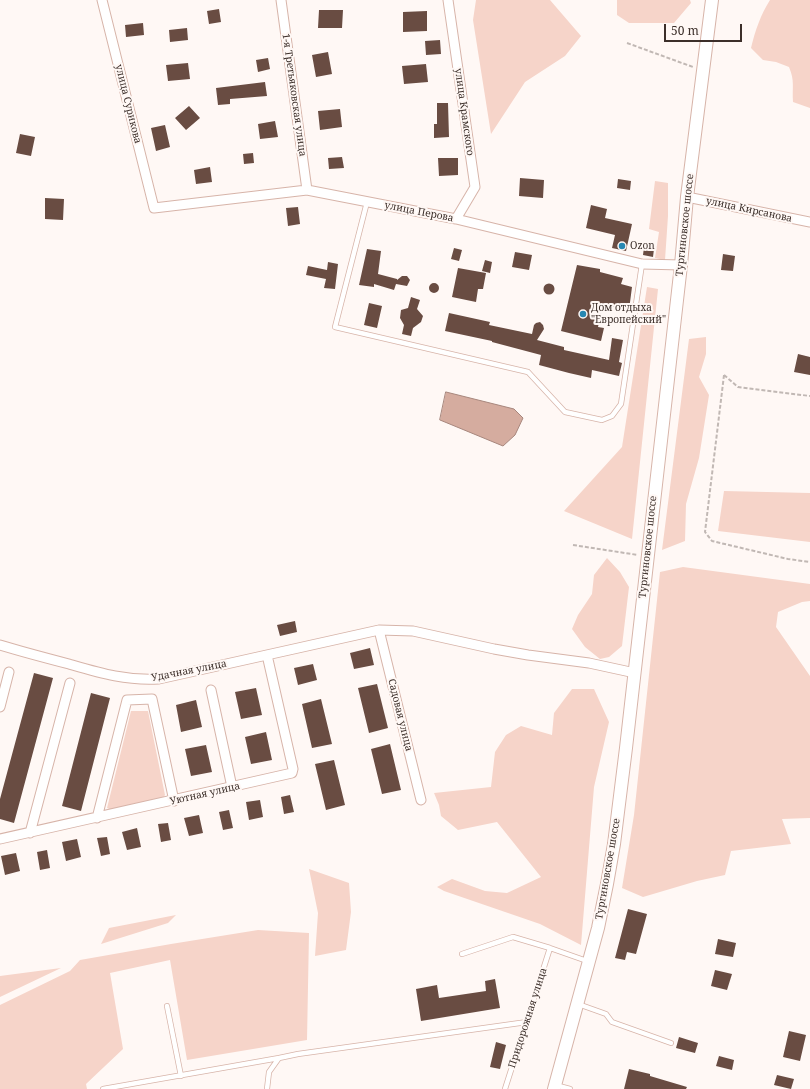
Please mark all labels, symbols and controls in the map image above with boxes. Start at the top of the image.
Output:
scale bar [666,16,744,42]
text: 50 m [671,22,699,39]
street label: 1-я Третьяковская улица [279,33,309,157]
street label: улица Сурикова [112,63,144,145]
street label: улица Крамского [452,68,476,156]
street label: Тургиновское шоссе [674,173,696,277]
street label: улица Кирсанова [705,195,793,225]
street label: улица Перова [383,199,455,225]
place label: Ozon [630,240,655,252]
marker: Ozon [617,241,627,251]
place label: Дом отдыха "Европейский" [591,302,666,326]
marker: Дом отдыха "Европейский" [578,309,588,319]
street label: Тургиновское шоссе [637,495,659,599]
street label: Удачная улица [150,658,228,684]
street label: Садовая улица [385,678,415,752]
street label: Уютная улица [169,780,241,808]
street label: Тургиновское шоссе [593,817,623,921]
street label: Придорожная улица [506,966,550,1070]

